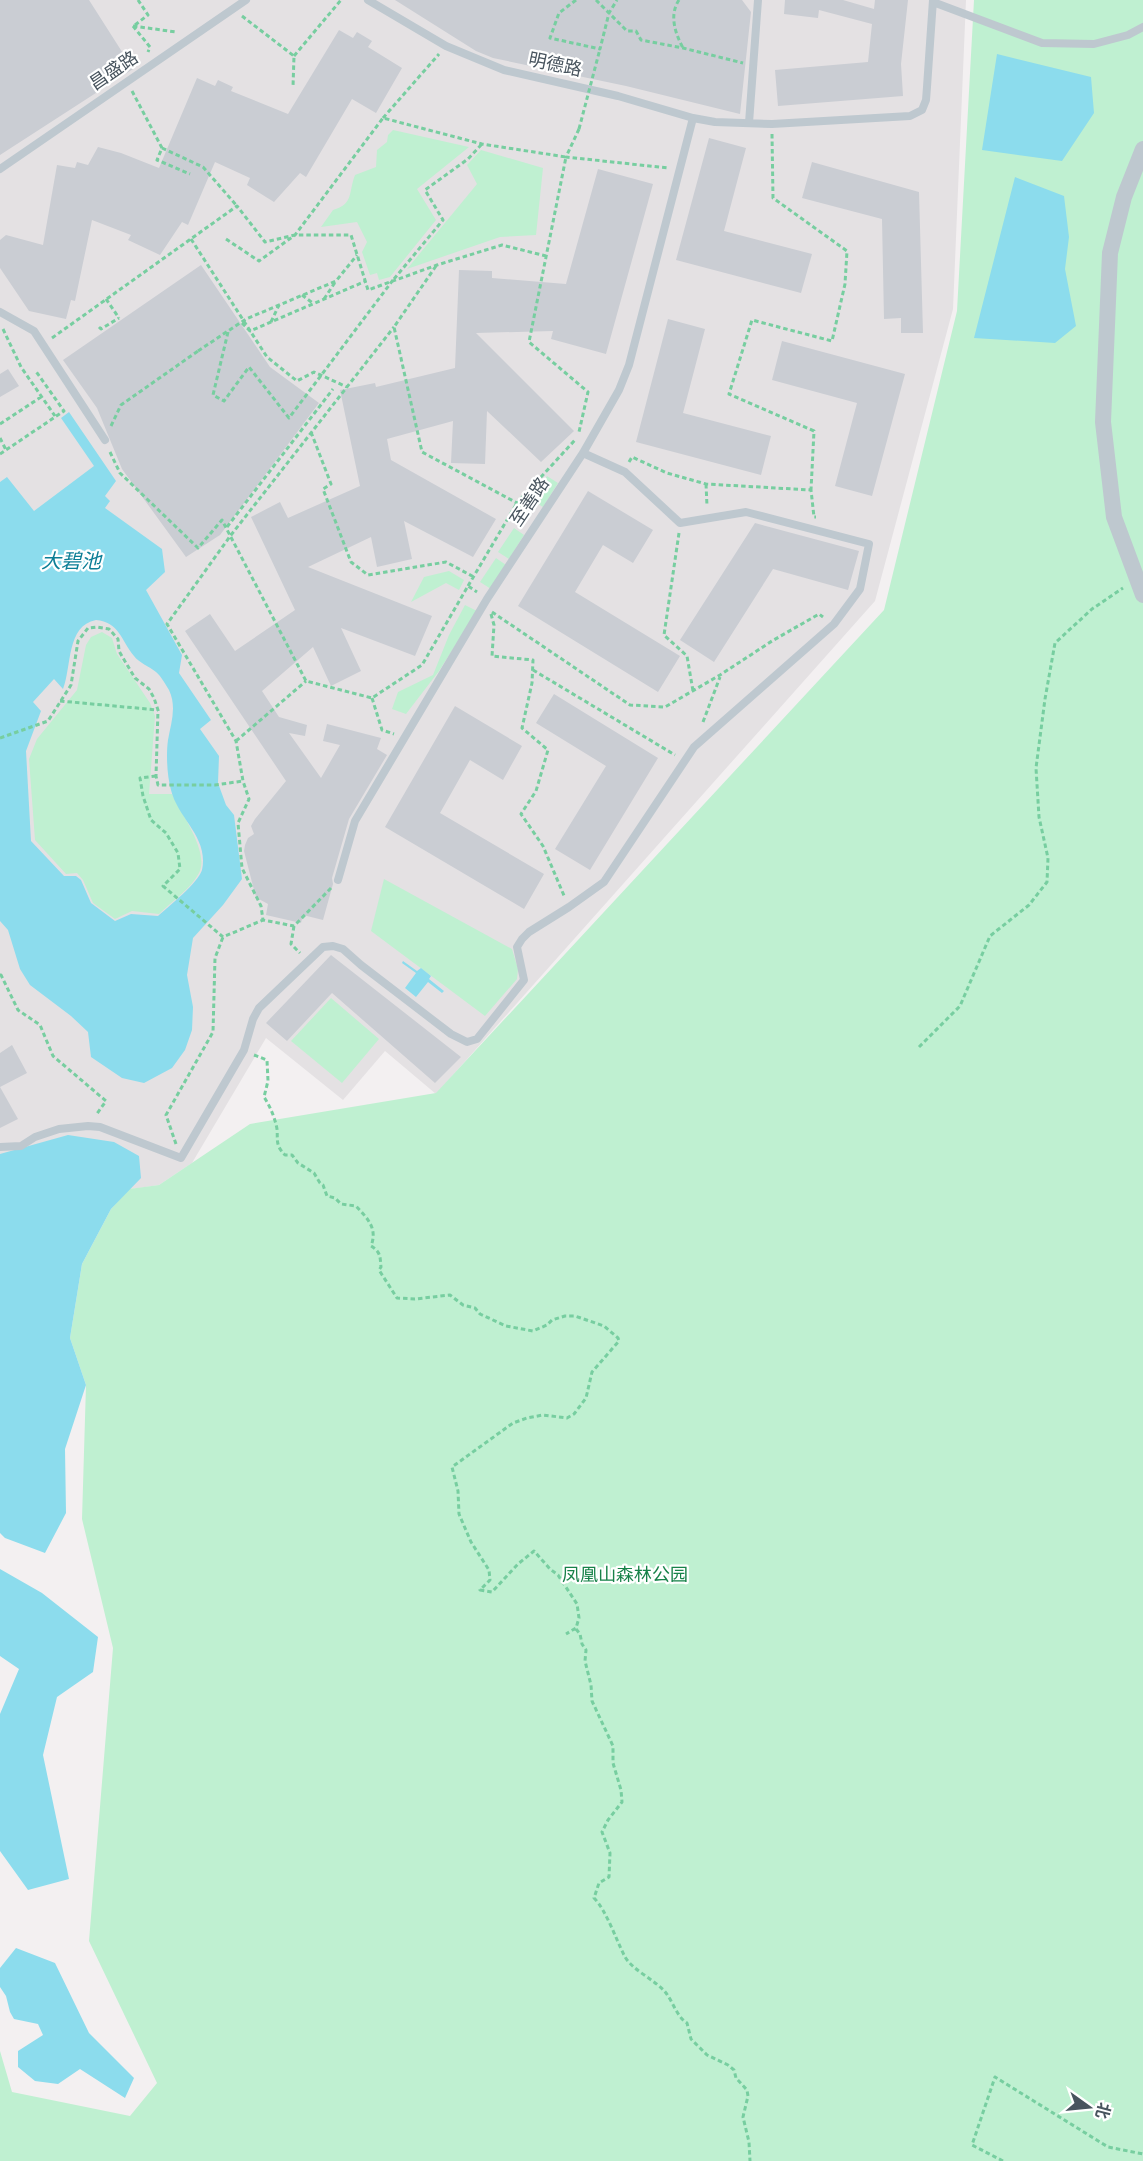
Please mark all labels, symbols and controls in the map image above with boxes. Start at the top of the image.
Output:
street label: 昌盛路 [86,47,142,95]
street label: 明德路 [526,49,584,81]
street label: 至善路 [506,474,554,530]
water label: 大碧池 [41,550,103,574]
park label: 凤凰山森林公园 [562,1565,688,1586]
north arrow [1059,2077,1119,2137]
text: 北 [1091,2100,1113,2121]

